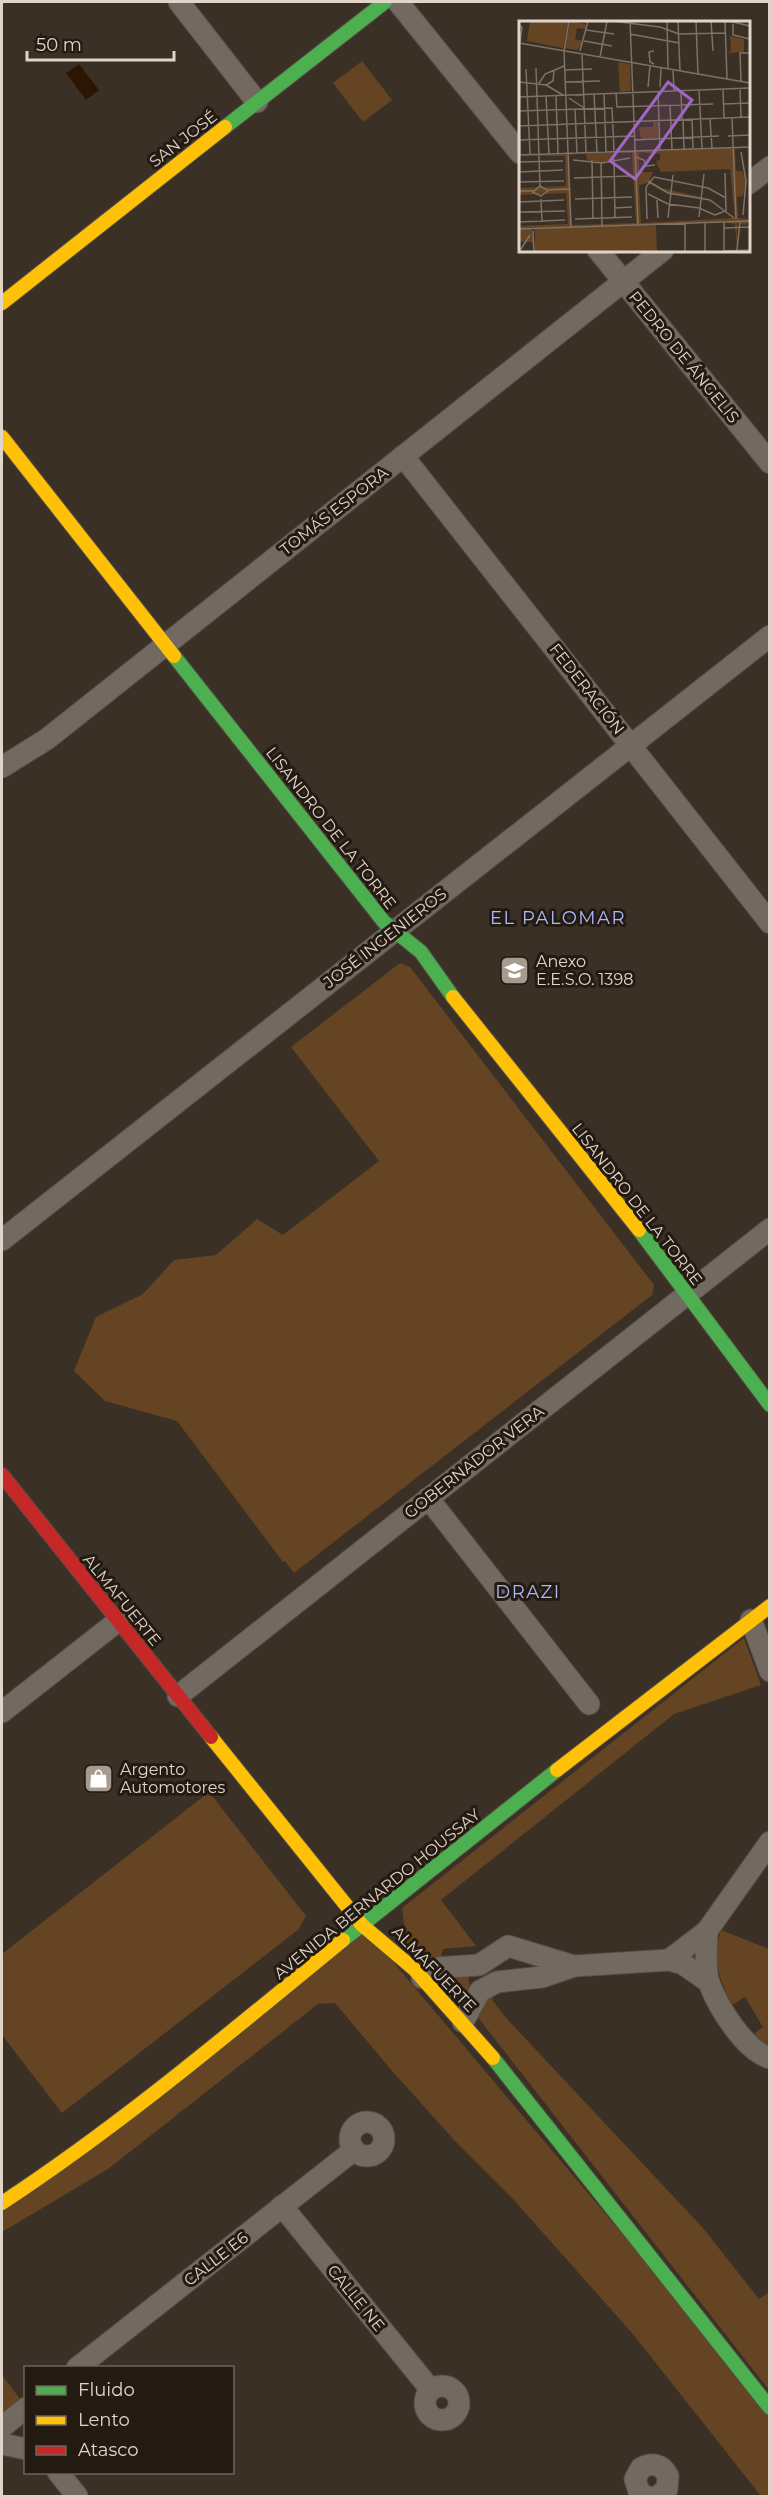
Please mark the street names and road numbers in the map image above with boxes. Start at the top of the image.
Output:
street label: SAN JOSÉ [145,107,221,171]
street label: PEDRO DE ÁNGELIS [625,287,743,427]
street label: TOMÁS ESPORA [276,463,392,559]
street label: FEDERACIÓN [546,640,628,738]
street label: LISANDRO DE LA TORRE [262,743,400,913]
street label: JOSÉ INGENIEROS [319,884,450,992]
street label: LISANDRO DE LA TORRE [568,1119,706,1289]
street label: GOBERNADOR VERA [401,1401,548,1522]
street label: ALMAFUERTE [79,1550,165,1650]
street label: AVENIDA BERNARDO HOUSSAY [270,1804,485,1983]
street label: ALMAFUERTE [388,1922,480,2016]
street label: CALLE E6 [180,2228,252,2290]
street label: CALLE NE [323,2261,389,2335]

